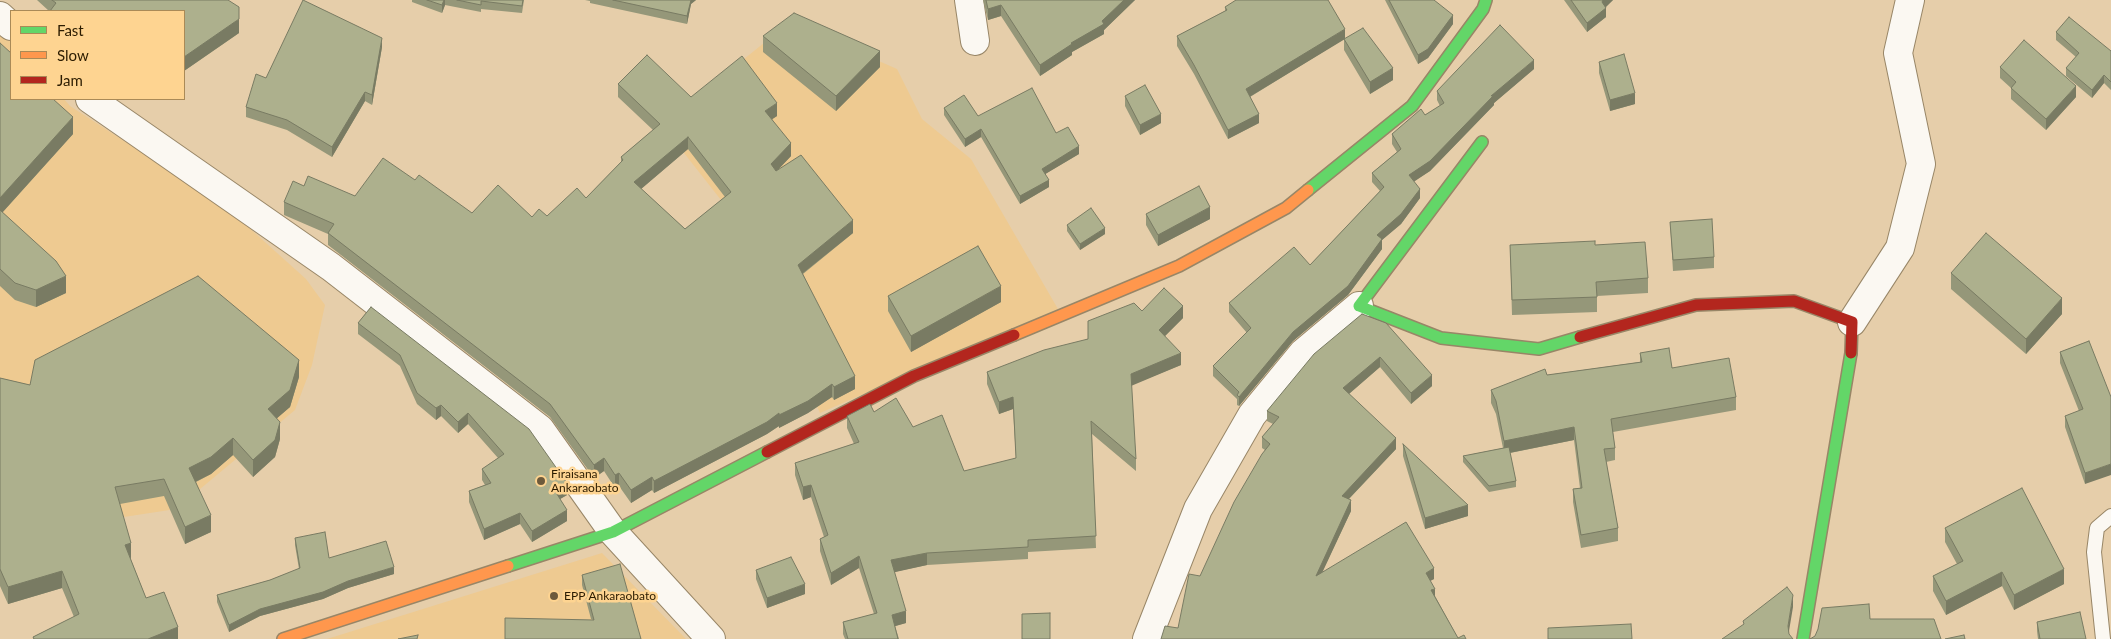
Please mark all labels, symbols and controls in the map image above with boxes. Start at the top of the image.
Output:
legend [10,10,185,100]
text: Fast [57,21,84,39]
text: Slow [57,46,89,64]
text: Jam [57,71,83,89]
place label: Firaisana Ankaraobato [551,467,619,495]
marker: Firaisana Ankaraobato [535,475,547,487]
place label: EPP Ankaraobato [564,589,656,603]
marker: EPP Ankaraobato [548,590,560,602]

